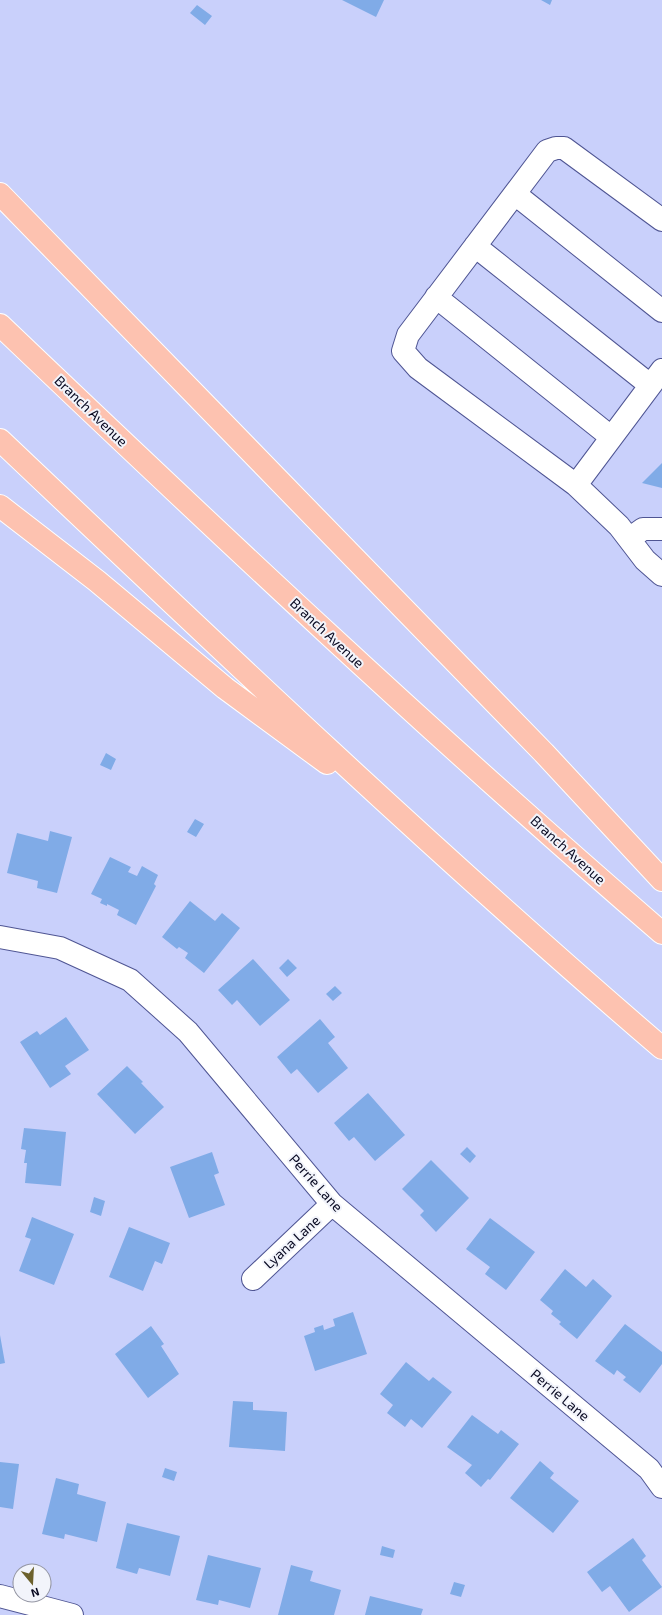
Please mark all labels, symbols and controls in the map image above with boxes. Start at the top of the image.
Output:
street label: Branch Avenue [51,372,131,450]
street label: Branch Avenue [287,594,368,671]
street label: Branch Avenue [527,812,609,888]
street label: Perrie Lane [286,1150,347,1215]
street label: Lyana Lane [260,1211,323,1272]
street label: Perrie Lane [527,1365,593,1424]
north arrow [12,1563,52,1603]
text: N [29,1586,41,1600]

